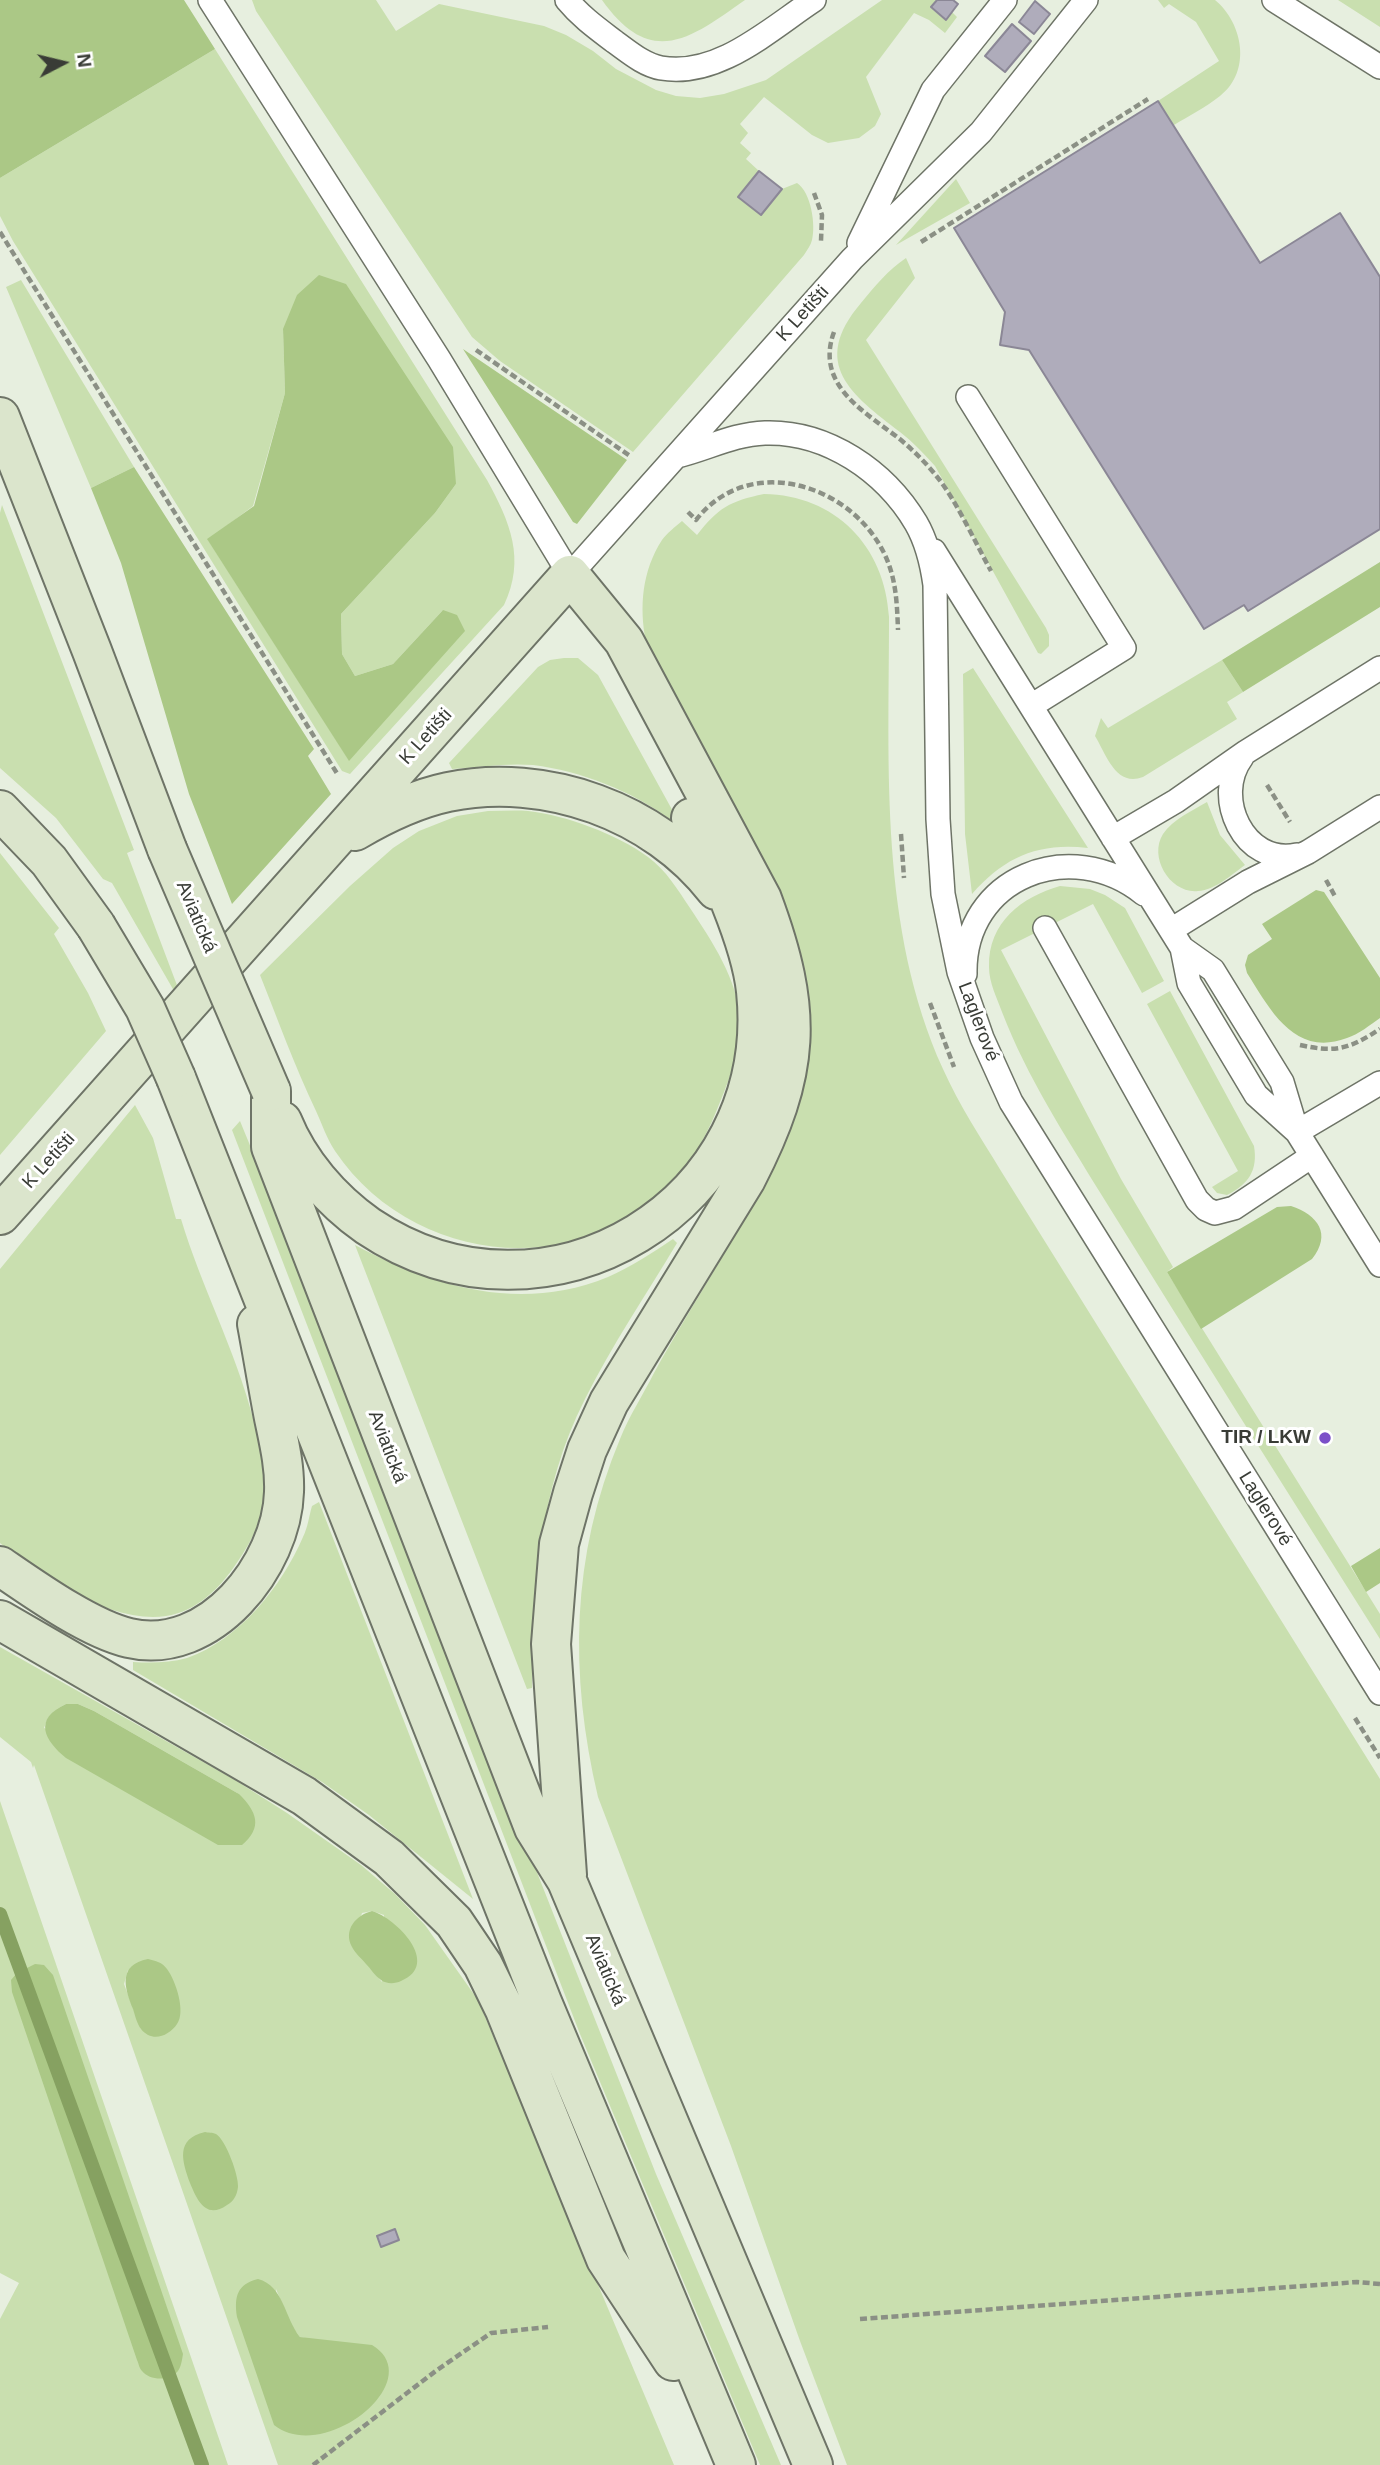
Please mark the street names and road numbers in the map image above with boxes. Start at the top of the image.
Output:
street label: K Letišti [772,281,834,347]
street label: K Letišti [395,704,457,770]
street label: Aviatická [171,878,221,956]
street label: Laglerové [952,979,1004,1065]
street label: K Letišti [18,1128,80,1194]
street label: Aviatická [363,1408,411,1486]
street label: Laglerové [1233,1468,1297,1550]
street label: Aviatická [580,1931,630,2009]

